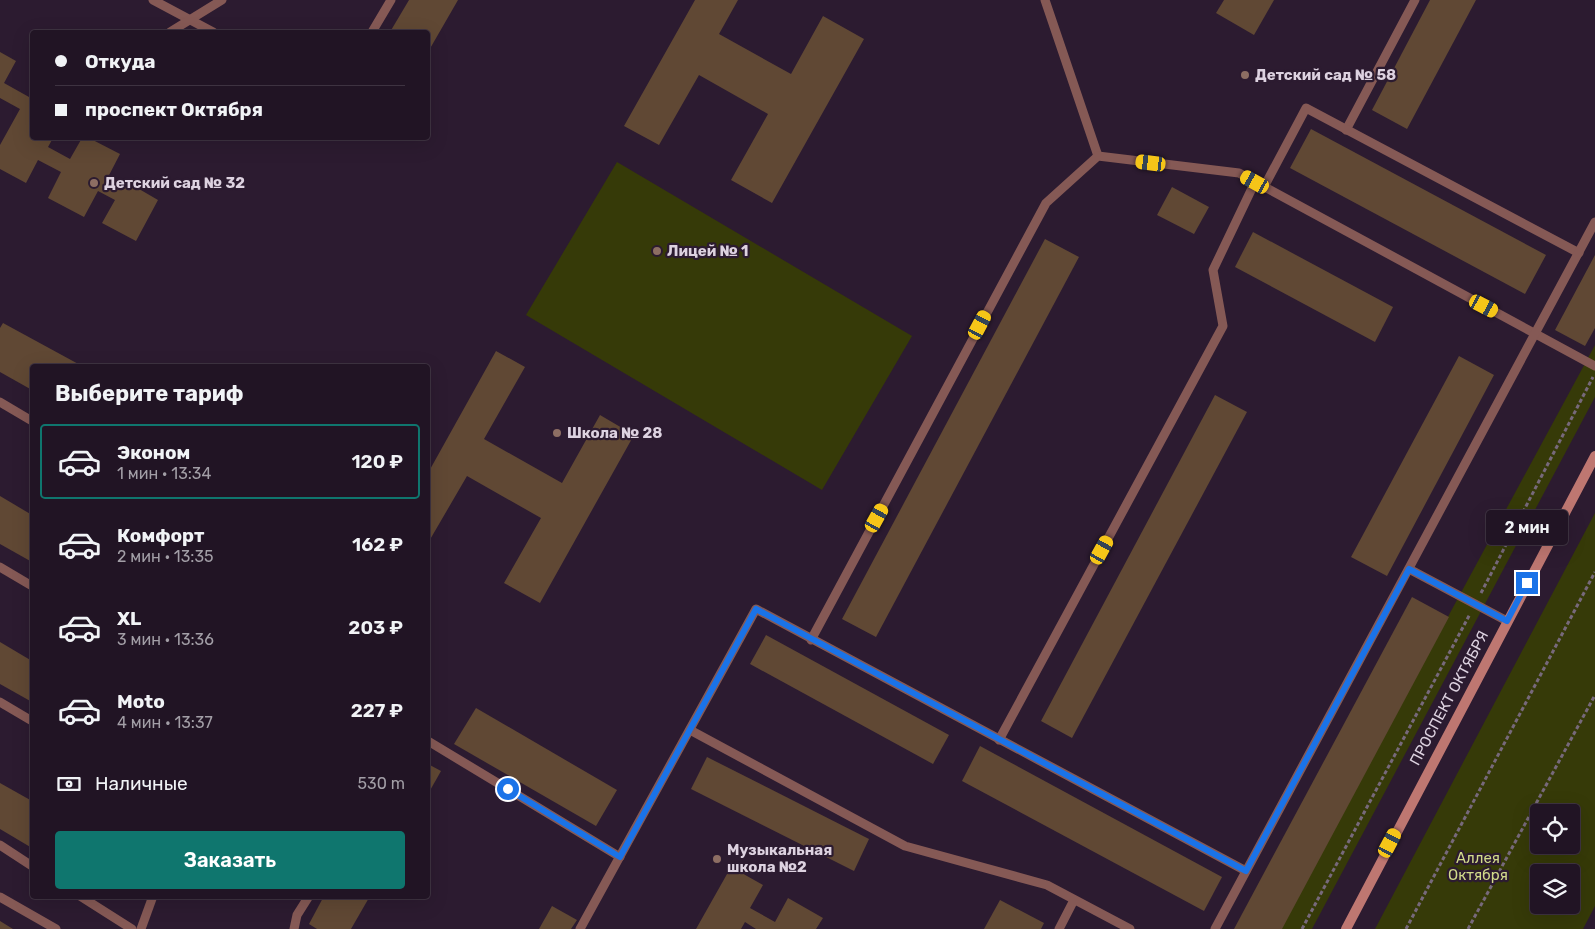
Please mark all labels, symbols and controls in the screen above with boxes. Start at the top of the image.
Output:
text: Откуда [85,50,155,73]
place label: Детский сад № 58 [1255,66,1396,84]
marker: Детский сад № 58 [1239,69,1251,81]
text: проспект Октября [85,98,263,121]
car [1135,154,1166,172]
car [1238,168,1271,196]
place label: Детский сад № 32 [104,174,245,192]
marker: Детский сад № 32 [88,177,100,189]
place label: Лицей № 1 [667,242,748,260]
marker: Лицей № 1 [651,245,663,257]
car [1467,292,1500,320]
car [966,308,993,342]
text: Выберите тариф [55,380,244,407]
place label: Школа № 28 [567,424,662,442]
marker: Школа № 28 [551,427,563,439]
icon: car [57,439,102,484]
text: Эконом [117,441,190,464]
text: 120 ₽ [352,450,403,473]
text: 1 мин · 13:34 [117,464,211,483]
car [863,501,890,535]
callout: 2 мин [1486,510,1568,546]
text: 2 мин [1504,518,1550,537]
icon: car [57,522,102,567]
text: Комфорт [117,524,204,547]
text: 162 ₽ [352,533,403,556]
car [1088,533,1115,567]
text: 2 мин · 13:35 [117,547,214,566]
route end [1516,572,1538,594]
icon: car [57,605,102,650]
text: XL [117,607,141,630]
text: 203 ₽ [348,616,403,639]
street label: ПРОСПЕКТ ОКТЯБРЯ [1406,628,1492,768]
text: 3 мин · 13:36 [117,630,214,649]
icon: car [57,688,102,733]
text: Moto [117,690,165,713]
text: 227 ₽ [351,699,403,722]
text: 4 мин · 13:37 [117,713,213,732]
icon: cash [55,770,83,798]
text: Наличные [95,772,188,795]
text: 530 m [358,774,405,793]
route start [497,778,519,800]
map controls [1530,804,1580,914]
button: locate [1530,804,1580,854]
car [1376,826,1403,860]
button: Заказать [55,831,405,889]
place label: Музыкальная школа №2 [727,841,832,876]
park label: Аллея Октября [1448,849,1508,884]
marker: Музыкальная школа №2 [711,853,723,865]
button: layers [1530,864,1580,914]

